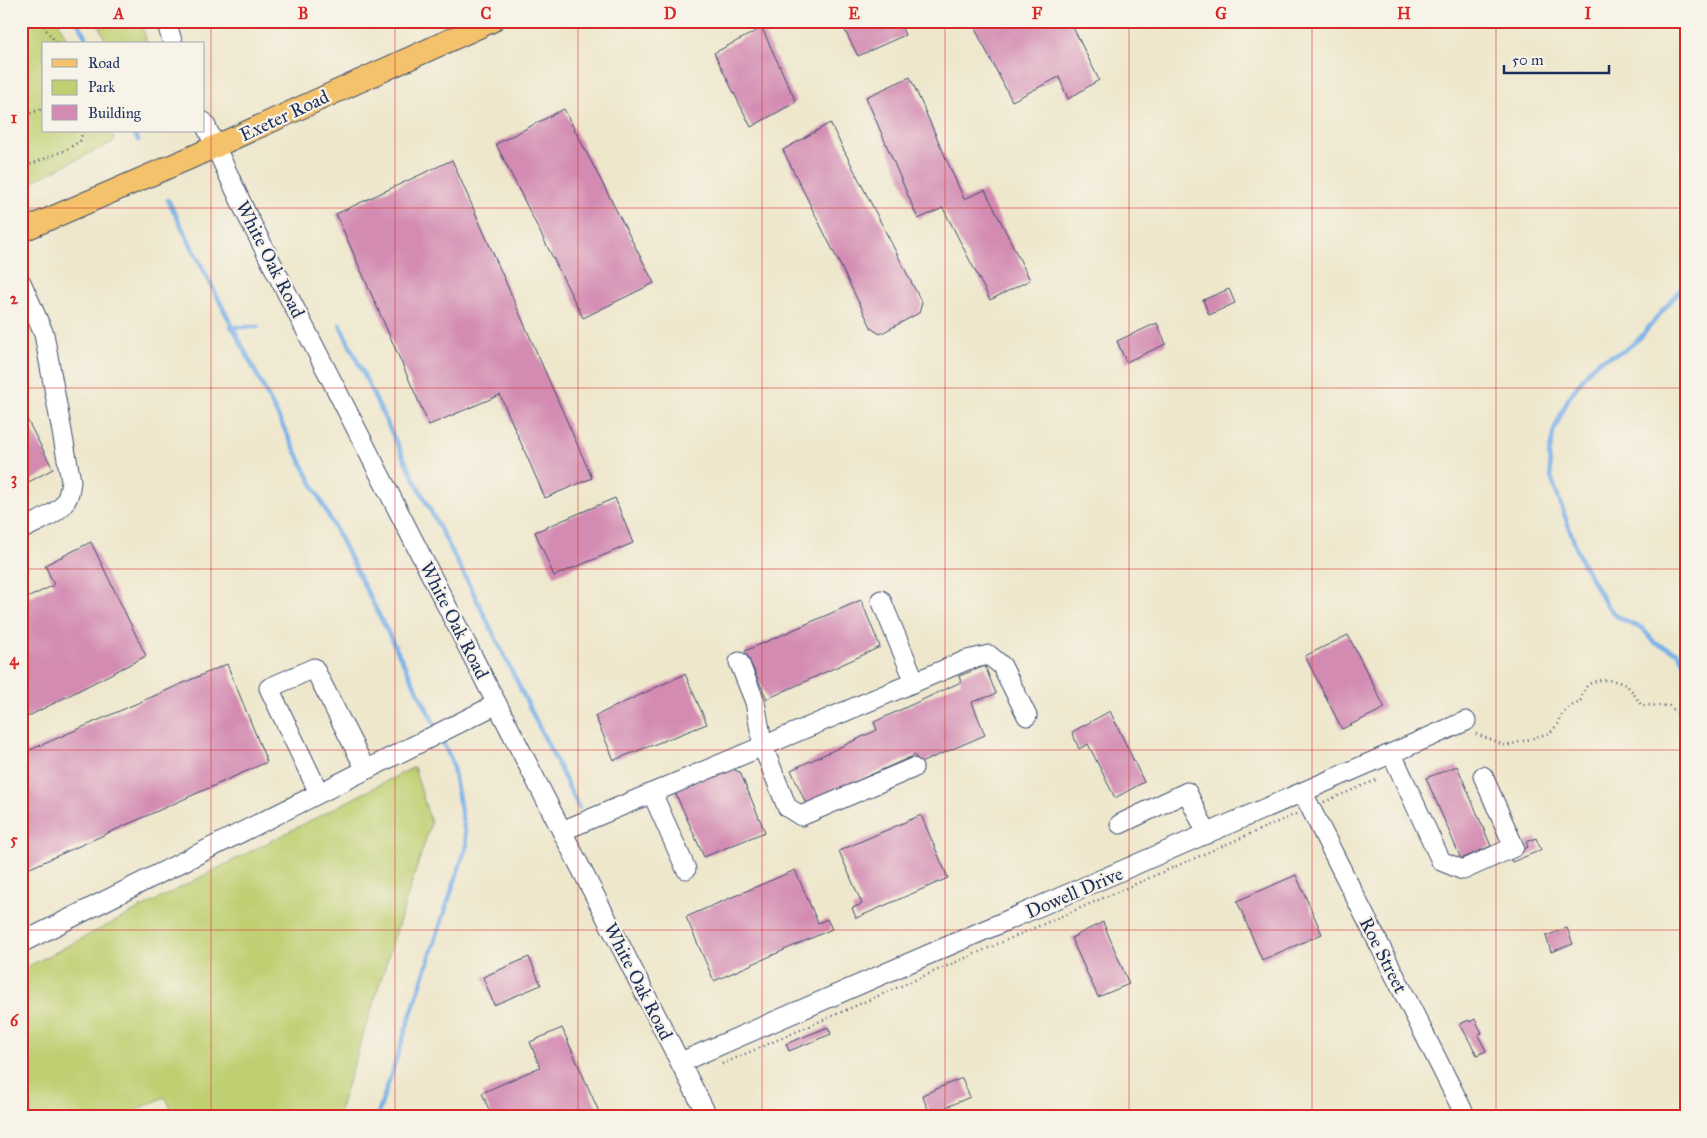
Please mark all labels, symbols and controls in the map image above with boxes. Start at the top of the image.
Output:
text: A [113,4,125,23]
text: B [298,4,308,23]
text: C [481,4,492,23]
text: D [664,4,677,23]
text: E [848,4,860,23]
text: F [1032,4,1043,23]
text: G [1215,4,1227,23]
text: H [1397,4,1411,23]
text: I [1585,4,1592,23]
legend [42,42,205,132]
scale bar [1504,42,1610,74]
text: 50 m [1512,51,1544,69]
text: Road [88,54,120,72]
text: Park [88,78,115,96]
street label: Exeter Road [236,85,333,146]
text: Building [88,104,142,122]
text: 1 [11,108,18,127]
street label: White Oak Road [231,197,310,322]
text: 2 [10,289,19,308]
text: 3 [11,469,17,489]
street label: White Oak Road [415,558,494,683]
text: 4 [10,650,20,670]
text: 5 [10,830,18,849]
street label: Dowell Drive [1022,862,1126,923]
street label: Roe Street [1355,913,1413,997]
street label: White Oak Road [599,919,678,1044]
text: 6 [10,1011,19,1030]

